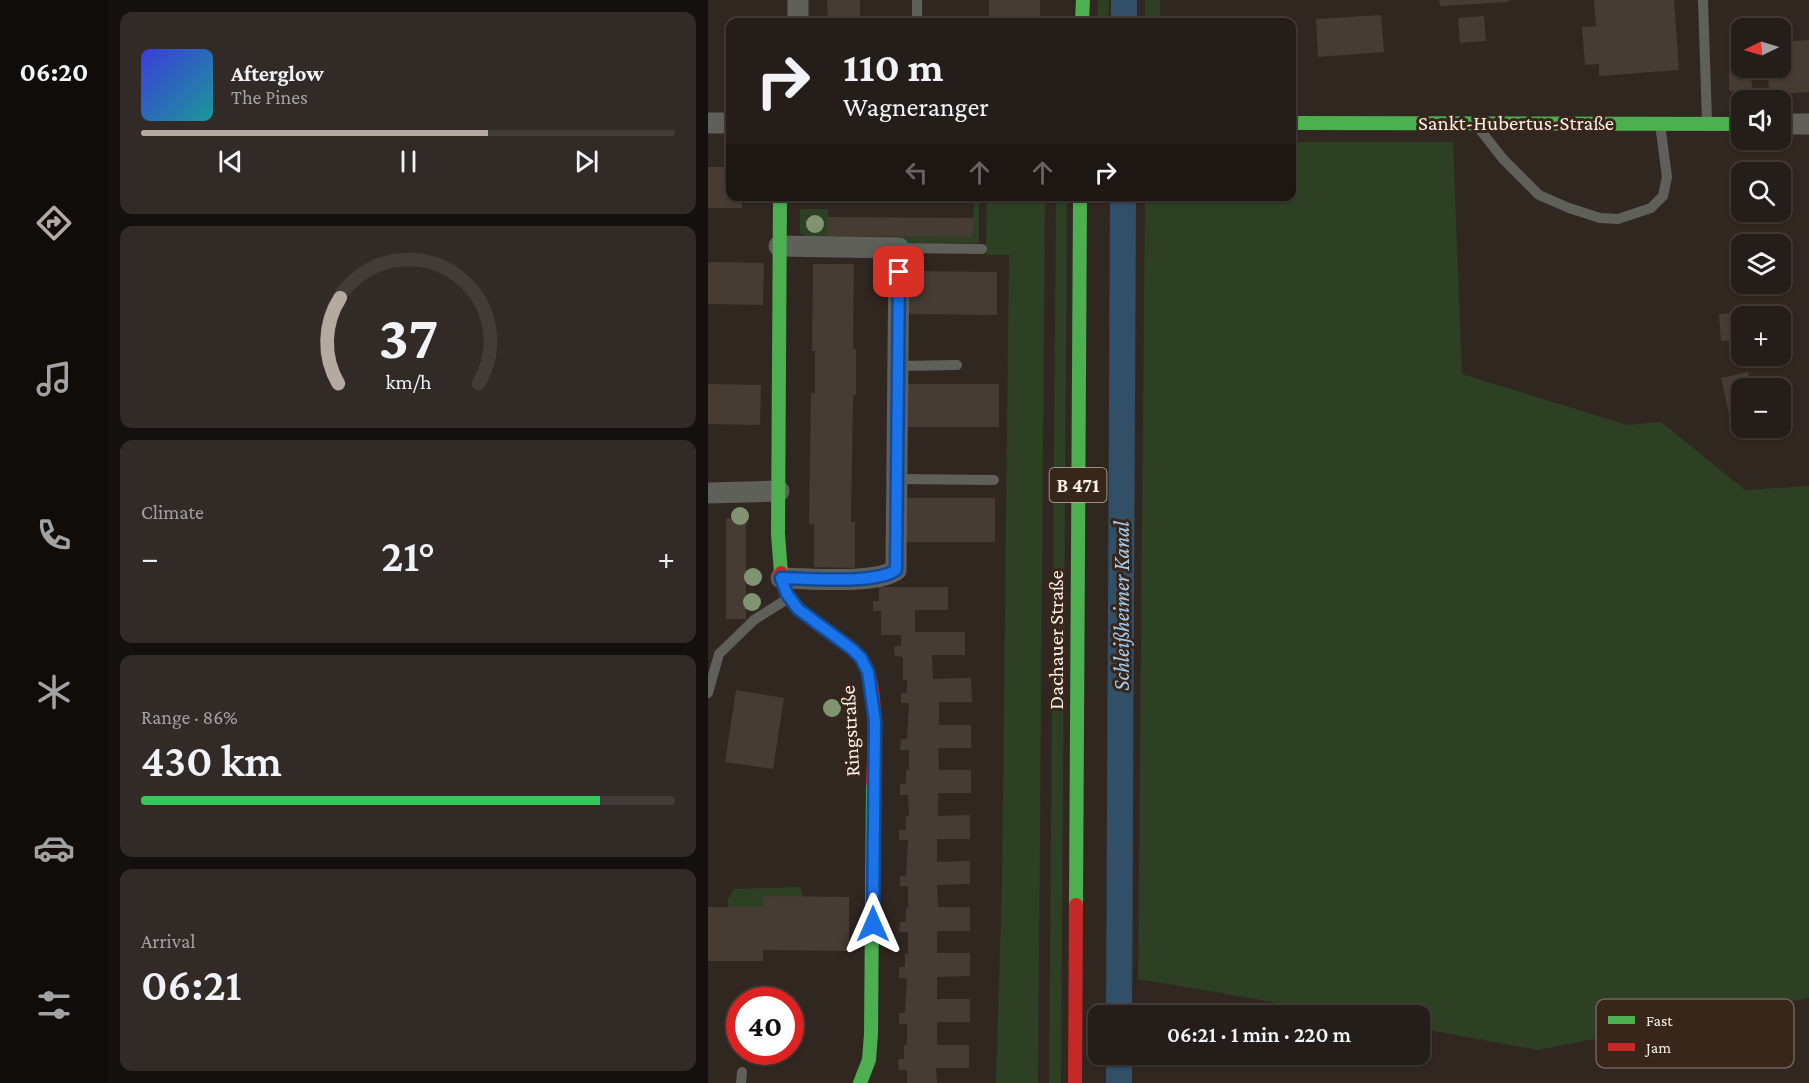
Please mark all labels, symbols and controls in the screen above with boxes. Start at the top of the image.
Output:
north arrow [1731,18,1791,78]
map controls [1731,18,1791,438]
icon: right [744,42,822,120]
text: 110 m [843,43,944,90]
text: 06:20 [20,57,88,87]
text: Afterglow [231,61,324,86]
text: The Pines [231,86,308,108]
button: sound [1731,90,1791,150]
text: Wagneranger [843,92,989,122]
street label: Sankt-Hubertus-Straße [1418,111,1614,135]
icon: previous [214,145,247,178]
icon: pause [392,145,425,178]
icon: next [570,145,603,178]
icon: left [900,156,933,189]
icon: ahead [963,156,996,189]
icon: ahead [1026,156,1059,189]
icon: right [1089,156,1122,189]
button: search [1731,162,1791,222]
icon: directions [33,202,75,244]
button: layers [1731,234,1791,294]
pin [873,246,924,297]
icon: arrive [882,255,915,288]
text: 37 [378,302,438,371]
button: + [1731,306,1791,366]
icon: music [33,358,75,400]
text: km/h [385,371,432,395]
button: − [1731,378,1791,438]
road number: B 471 [1050,468,1106,502]
text: Climate [141,501,204,523]
icon: phone [33,514,75,556]
water label: Schleißheimer Kanal [1109,521,1134,691]
text: 21° [381,531,435,581]
text: − [141,539,158,576]
text: + [658,539,675,576]
street label: Dachauer Straße [1044,570,1068,710]
icon: climate [33,671,75,713]
street label: Ringstraße [836,685,864,777]
text: Range · 86% [141,706,238,728]
text: 430 km [141,736,282,786]
icon: car [33,827,75,869]
position arrow [841,892,905,956]
text: Arrival [141,930,195,952]
text: 06:21 [141,960,242,1010]
icon: filters [33,984,75,1026]
speed limit sign: 40 [726,987,804,1065]
legend [1596,999,1794,1068]
text: Fast [1646,1012,1673,1029]
text: 06:21 · 1 min · 220 m [1167,1022,1351,1047]
text: Jam [1644,1039,1671,1057]

